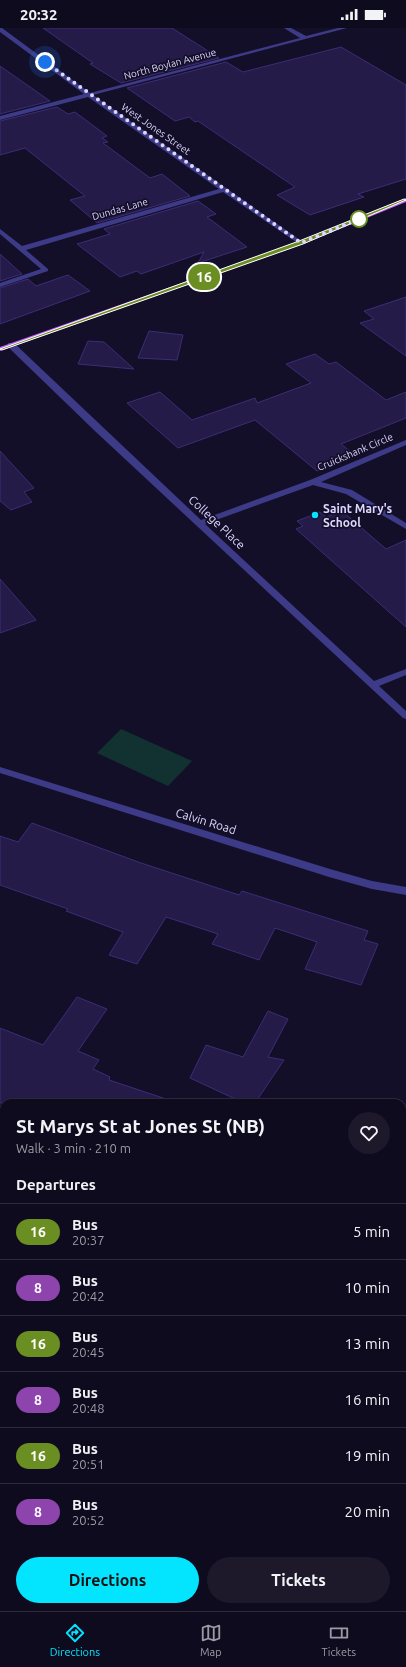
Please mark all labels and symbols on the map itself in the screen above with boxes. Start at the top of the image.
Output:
street label: North Boylan Avenue [123,46,217,82]
your location [35,52,55,72]
street label: West Jones Street [119,101,193,157]
street label: Dundas Lane [91,196,149,222]
unlabelled marker [350,210,368,228]
line badge: 16 [186,264,222,290]
street label: Cruickshank Circle [316,431,394,473]
street label: College Place [186,493,248,551]
place label: Saint Mary's School [323,502,393,529]
marker: Saint Mary's School [310,510,320,520]
street label: Calvin Road [174,806,238,836]

